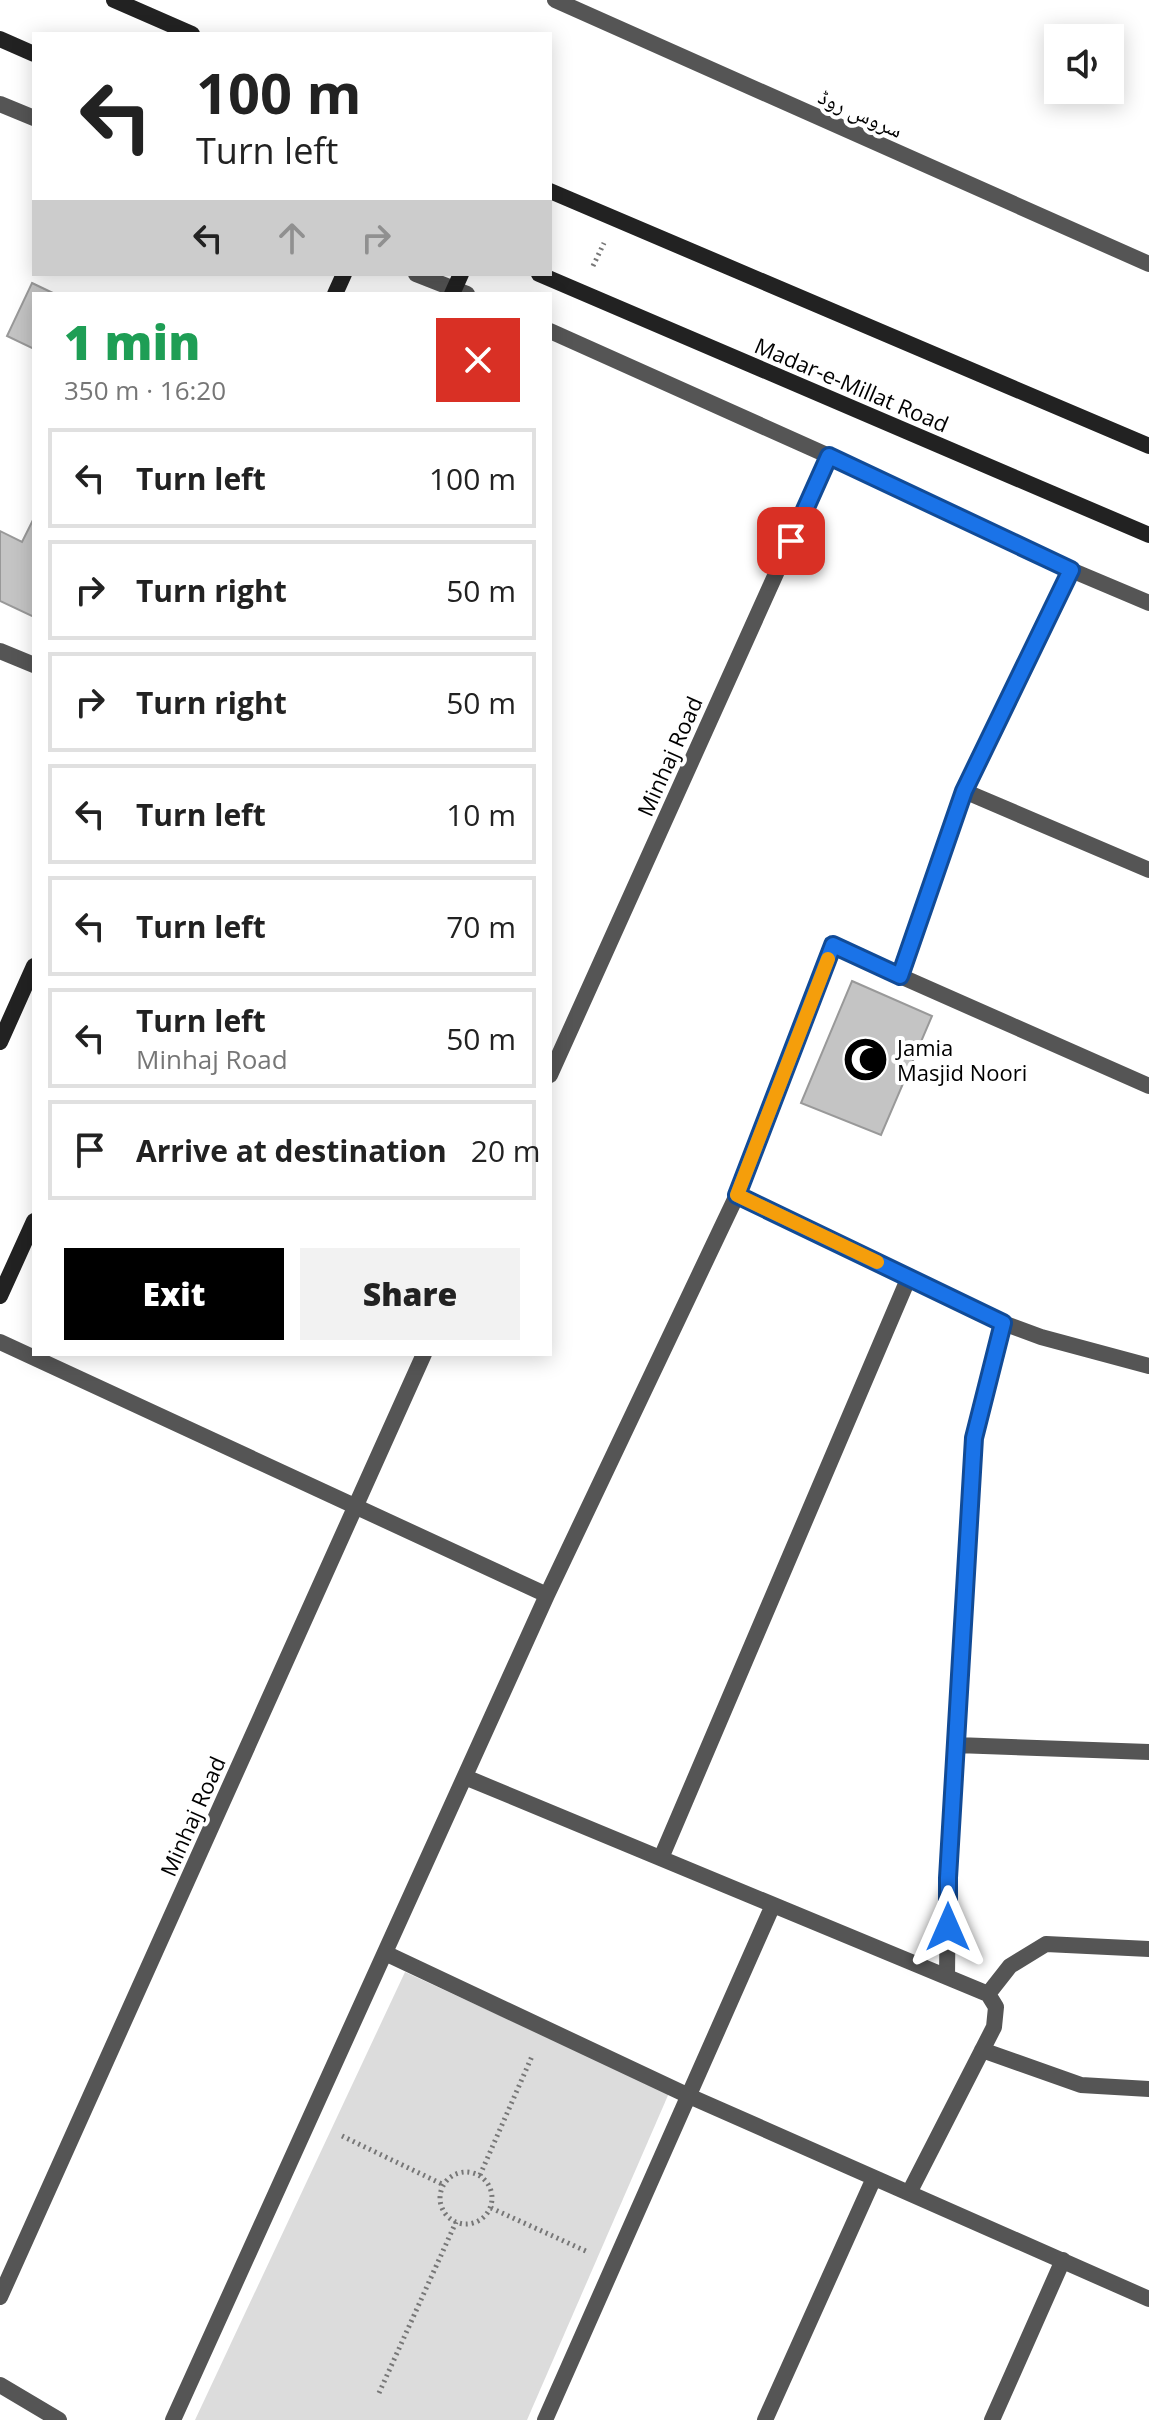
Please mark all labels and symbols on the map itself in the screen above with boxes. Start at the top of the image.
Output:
street label: سروس روڈ [814,80,908,144]
street label: Madar-e-Millat Road [750,330,954,438]
pin [757,507,825,575]
street label: Minhaj Road [629,691,709,821]
place label: Jamia Masjid Noori [895,1032,1027,1087]
mosque icon: Jamia Masjid Noori [842,1036,890,1084]
street label: Minhaj Road [152,1751,232,1881]
position arrow [906,1885,990,1969]

